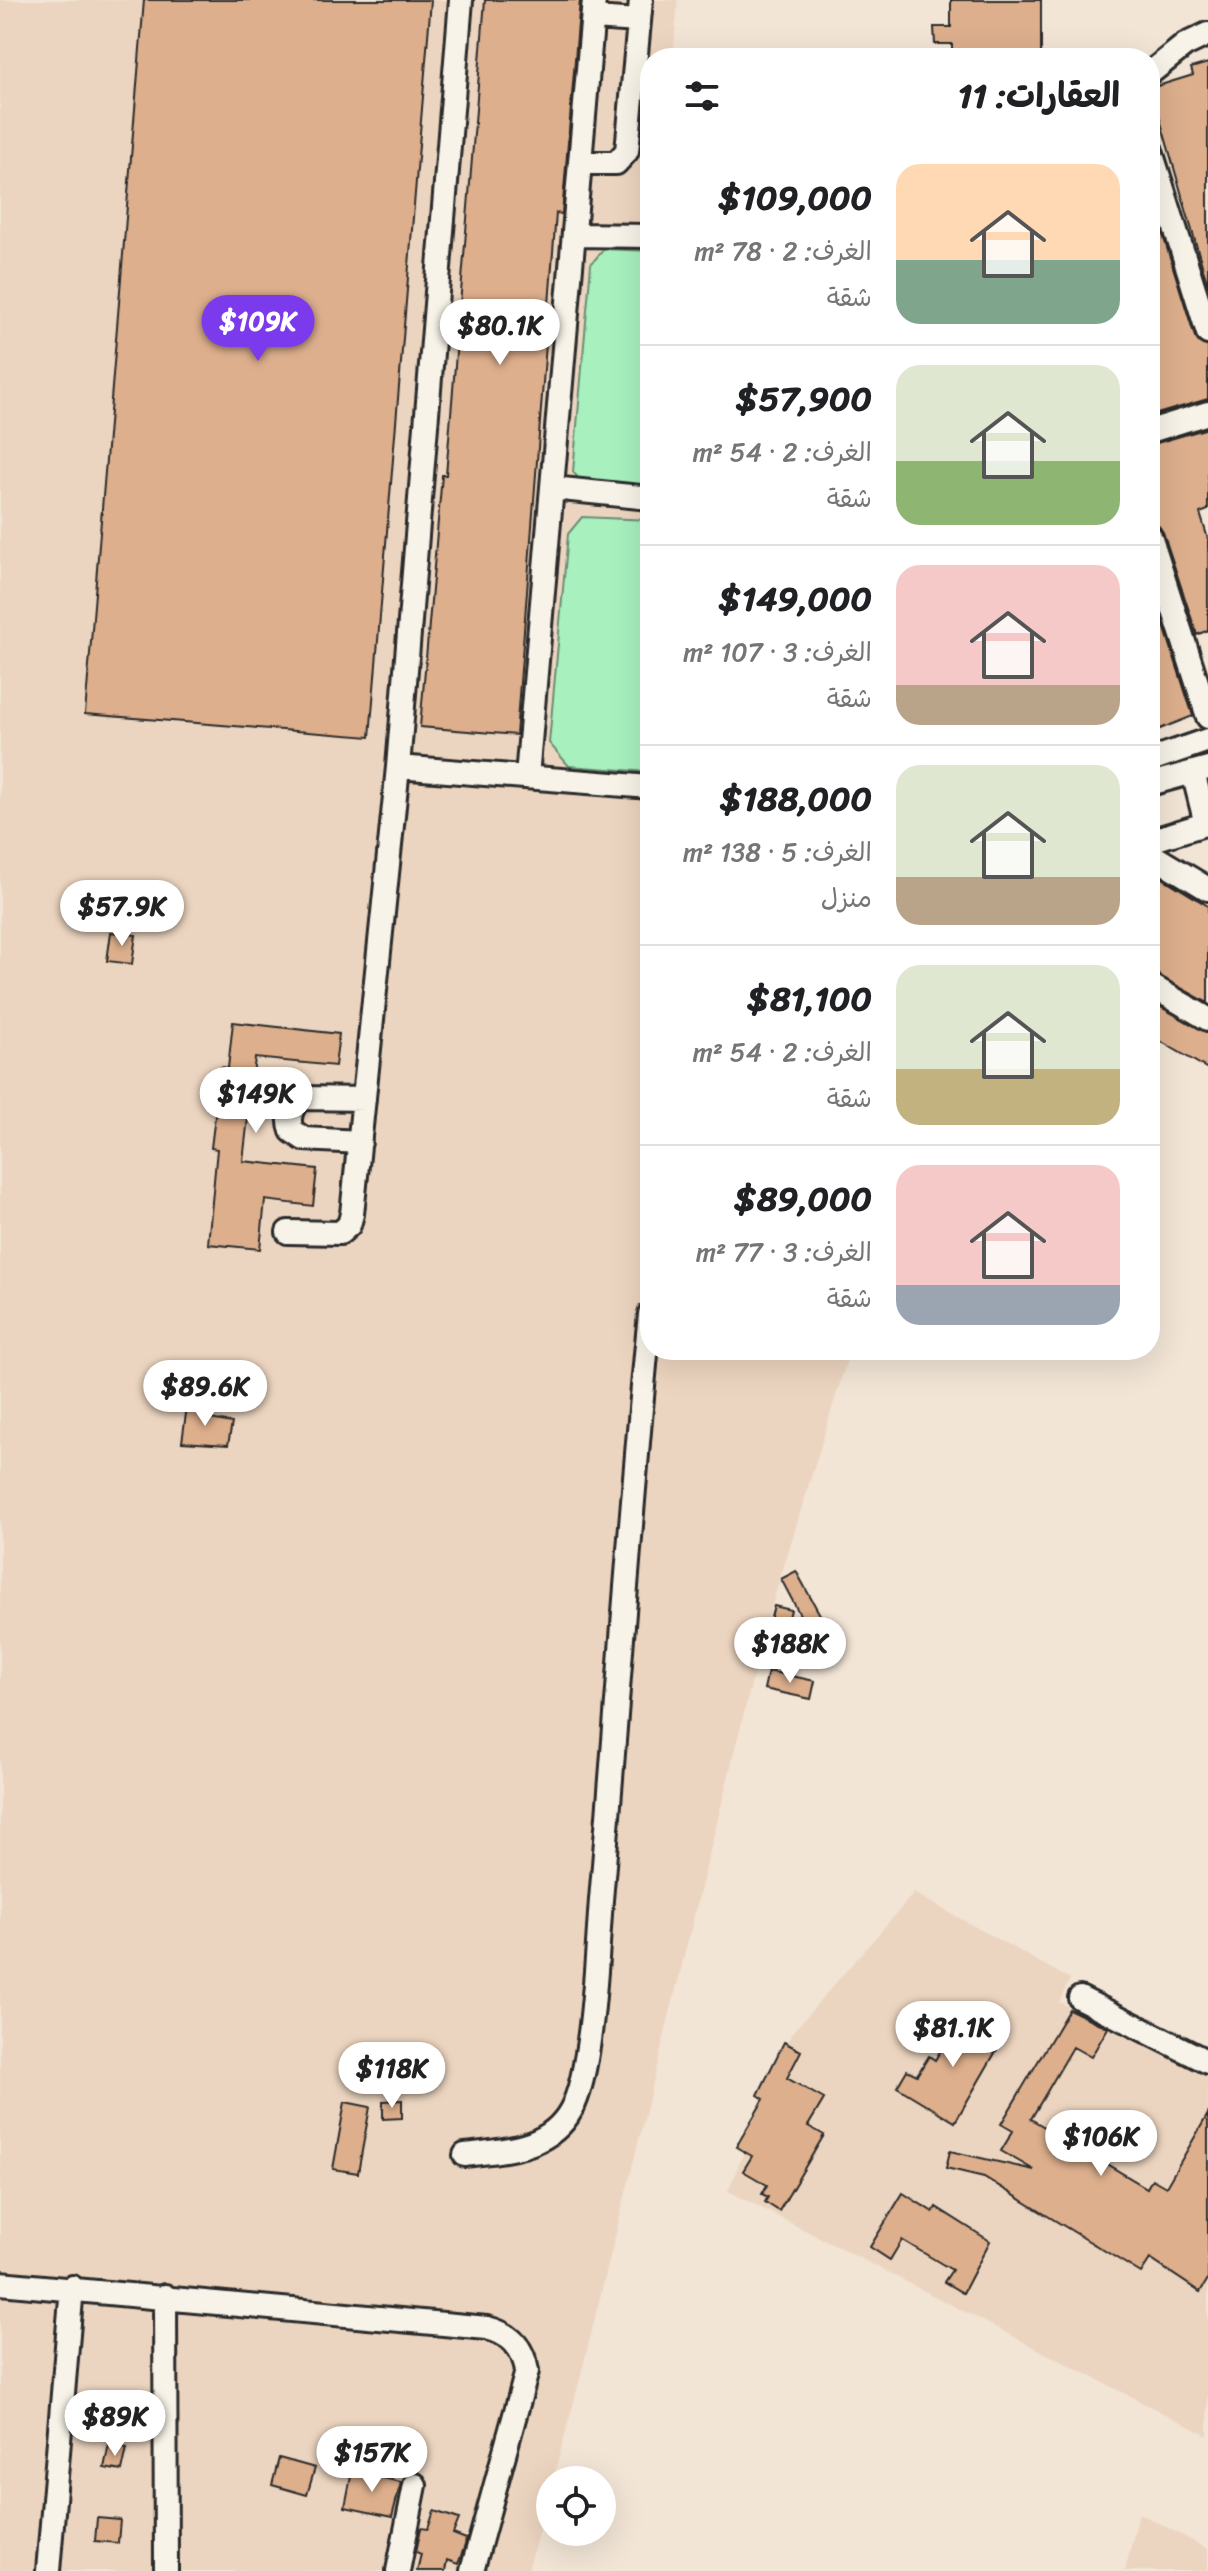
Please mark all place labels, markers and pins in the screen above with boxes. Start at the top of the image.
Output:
pin: $109K [202,295,314,363]
pin: $80.1K [435,299,565,367]
pin: $57.9K [57,880,187,948]
pin: $149K [200,1067,312,1135]
pin: $89.6K [140,1360,270,1428]
pin: $188K [734,1617,846,1685]
pin: $81.1K [888,2001,1018,2069]
pin: $118K [336,2042,448,2110]
pin: $106K [1045,2110,1157,2178]
pin: $89K [68,2390,162,2458]
pin: $157K [316,2426,428,2494]

